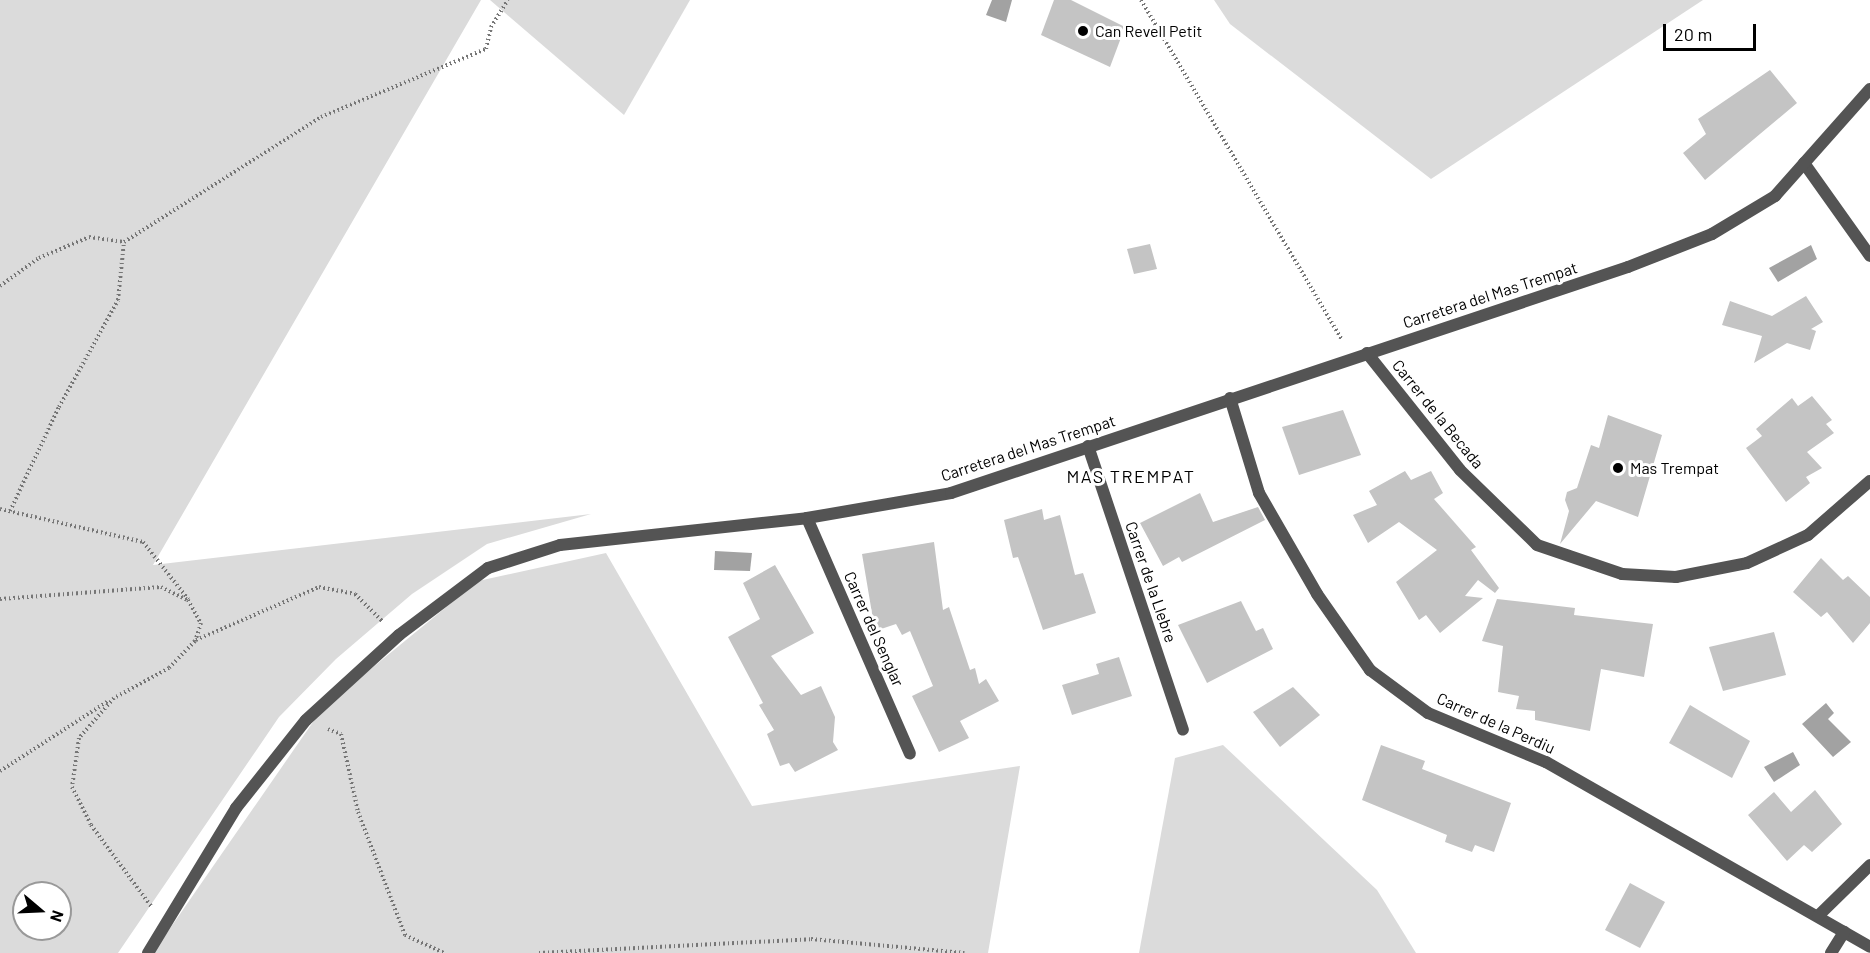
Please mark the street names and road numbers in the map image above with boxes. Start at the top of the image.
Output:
street label: Carretera del Mas Trempat [1400,258,1580,332]
street label: Carrer de la Becada [1388,356,1488,472]
street label: Carretera del Mas Trempat [938,411,1118,485]
street label: Carrer de la Llebre [1121,519,1181,645]
street label: Carrer del Senglar [840,569,908,689]
street label: Carrer de la Perdiu [1434,688,1558,758]

